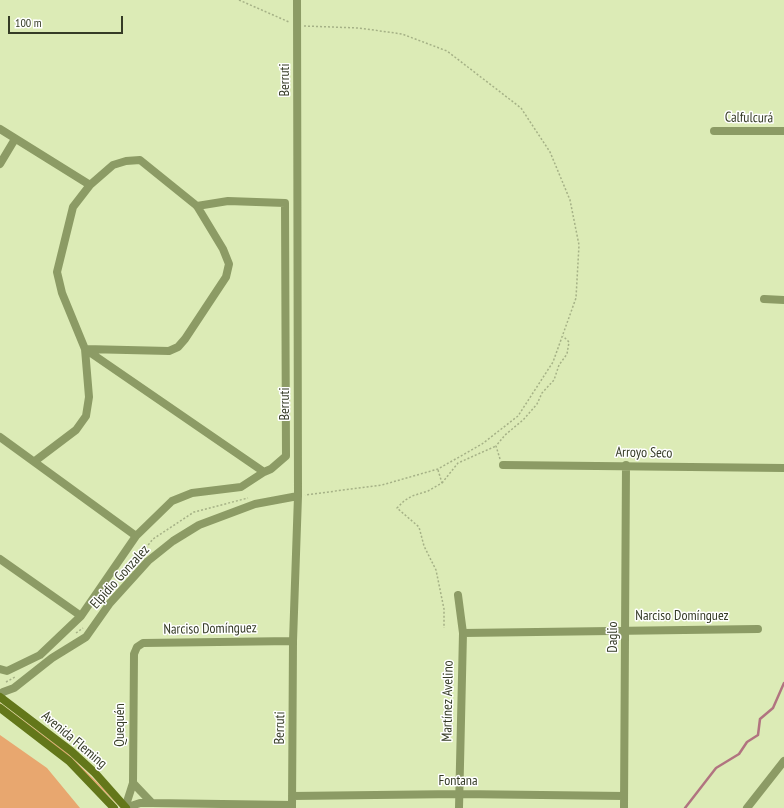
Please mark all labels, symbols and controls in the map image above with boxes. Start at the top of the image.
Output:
scale bar [10,8,125,34]
text: 100 m [15,15,42,30]
street label: Berruti [277,63,293,97]
street label: Calfulcurá [725,109,773,127]
street label: Berruti [277,387,293,421]
street label: Arroyo Seco [615,444,673,462]
street label: Elpidio Gonzalez [87,542,153,612]
street label: Narciso Domínguez [635,608,729,624]
street label: Narciso Domínguez [163,620,257,638]
street label: Daglio [605,621,621,653]
street label: Martínez Avelino [439,660,457,742]
street label: Quequén [112,703,128,747]
street label: Avenida Fleming [38,708,110,772]
street label: Berruti [271,711,289,745]
street label: Fontana [438,773,478,789]

